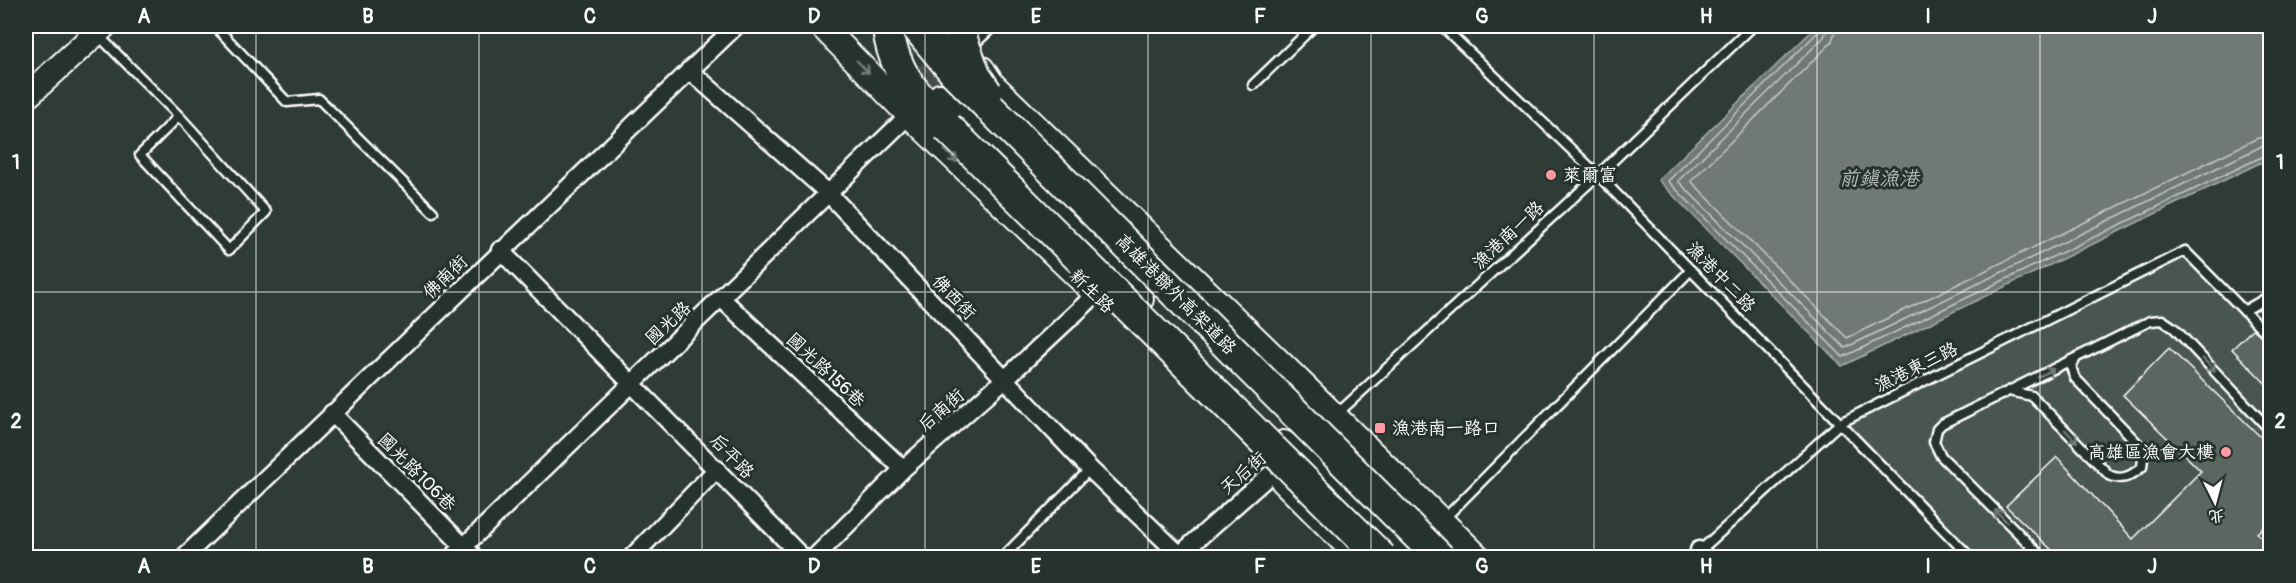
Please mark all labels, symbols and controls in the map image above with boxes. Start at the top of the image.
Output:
text: A [138,4,151,29]
text: B [362,4,374,29]
text: C [584,4,596,29]
text: D [808,4,821,29]
text: E [1031,4,1042,29]
text: F [1254,4,1266,29]
text: G [1475,4,1489,29]
text: H [1700,4,1713,29]
text: I [1925,4,1931,29]
text: J [2147,4,2157,29]
one-way arrow [856,60,870,75]
one-way arrow [944,148,959,163]
text: 1 [12,150,20,175]
text: 1 [2276,150,2284,175]
place label: 萊爾富 [1563,164,1617,187]
water label: 前鎮漁港 [1839,166,1921,191]
marker: 萊爾富 [1544,168,1558,182]
street label: 漁港南一路 [1468,196,1549,274]
street label: 高雄港聯外高架道路 [1110,229,1241,360]
street label: 漁港中二路 [1681,237,1760,318]
street label: 佛南街 [418,250,473,304]
street label: 新生路 [1064,264,1119,318]
street label: 佛西街 [927,270,981,325]
street label: 國光路 [641,297,696,350]
street label: 國光路156巷 [782,328,870,413]
street label: 漁港東三路 [1871,337,1962,398]
one-way arrow [2202,358,2217,373]
one-way arrow [2036,367,2054,379]
street label: 后南街 [913,384,969,437]
text: 2 [10,409,22,434]
text: 2 [2274,409,2286,434]
place label: 漁港南一路口 [1392,417,1500,440]
marker: 漁港南一路口 [1373,421,1387,435]
street label: 國光路106巷 [373,428,461,516]
street label: 后平路 [705,429,759,484]
one-way arrow [2064,429,2078,444]
place label: 高雄區漁會大樓 [2088,441,2214,464]
marker: 高雄區漁會大樓 [2219,445,2233,459]
street label: 天后街 [1215,447,1271,500]
north arrow [2185,472,2245,532]
text: 北 [2207,505,2225,527]
one-way arrow [1994,509,2009,524]
text: A [138,554,151,579]
text: B [362,554,374,579]
text: C [584,554,596,579]
text: D [808,554,821,579]
text: E [1031,554,1042,579]
text: F [1254,554,1266,579]
text: G [1475,554,1489,579]
text: H [1700,554,1713,579]
text: I [1925,554,1931,579]
text: J [2147,554,2157,579]

